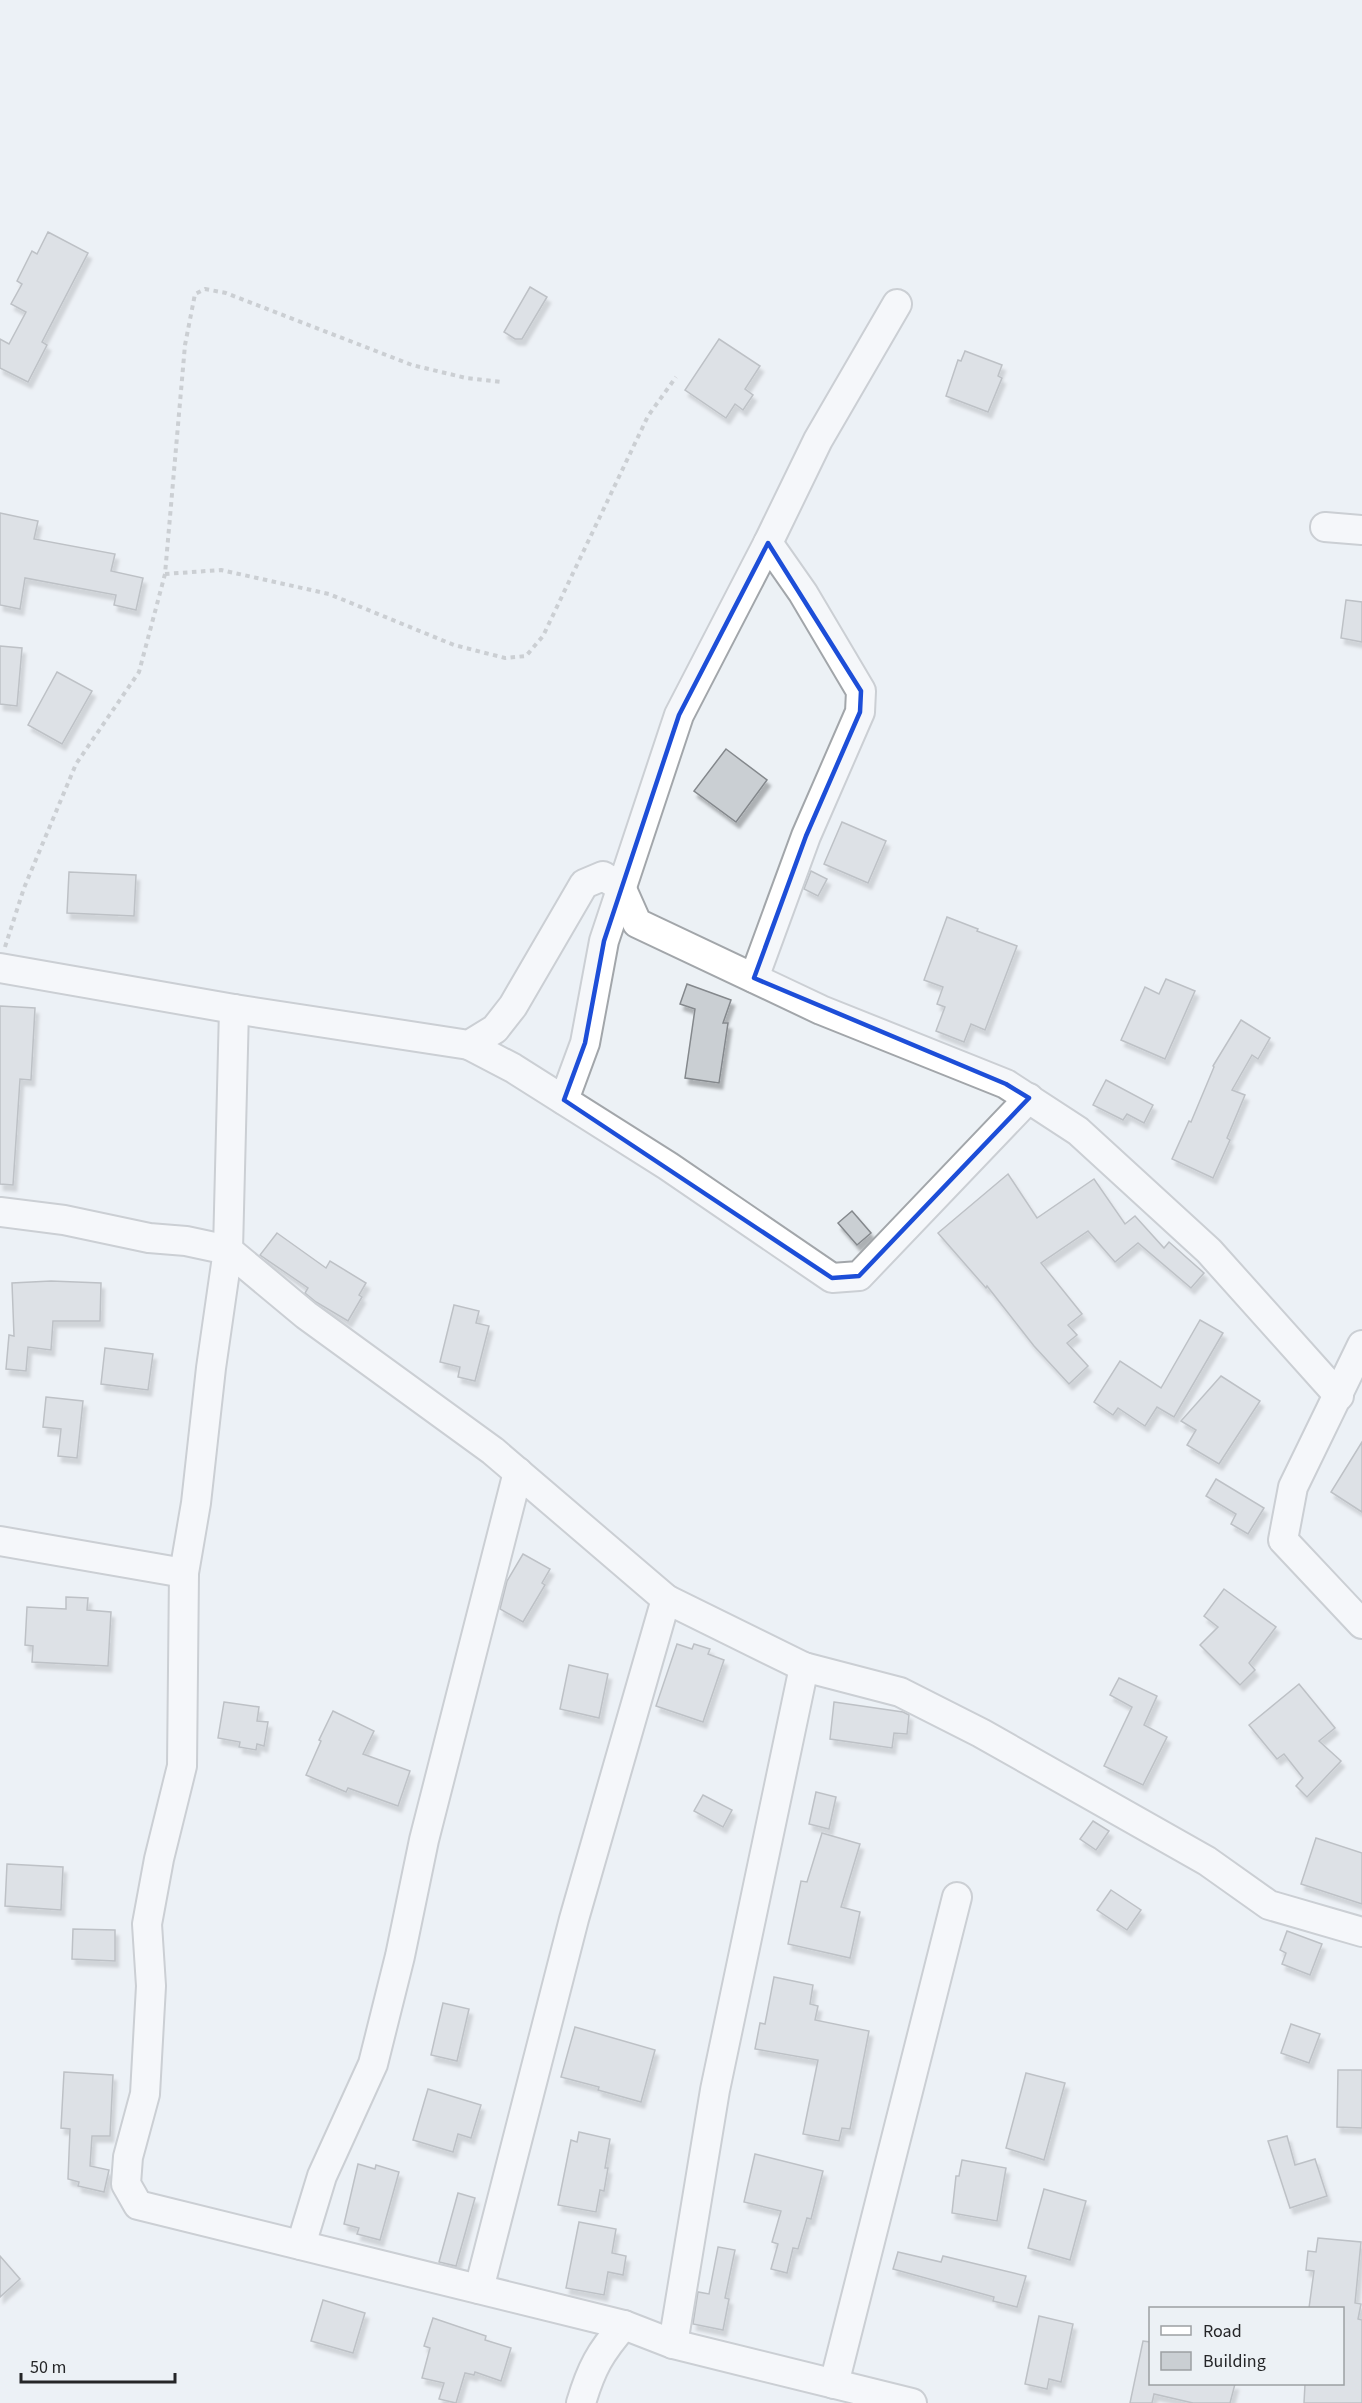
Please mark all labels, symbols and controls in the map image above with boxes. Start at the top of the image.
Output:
legend [1149,2307,1344,2385]
text: Road [1203,2319,1242,2344]
scale bar [21,2346,176,2384]
text: Building [1203,2349,1266,2374]
text: 50 m [30,2355,66,2380]

